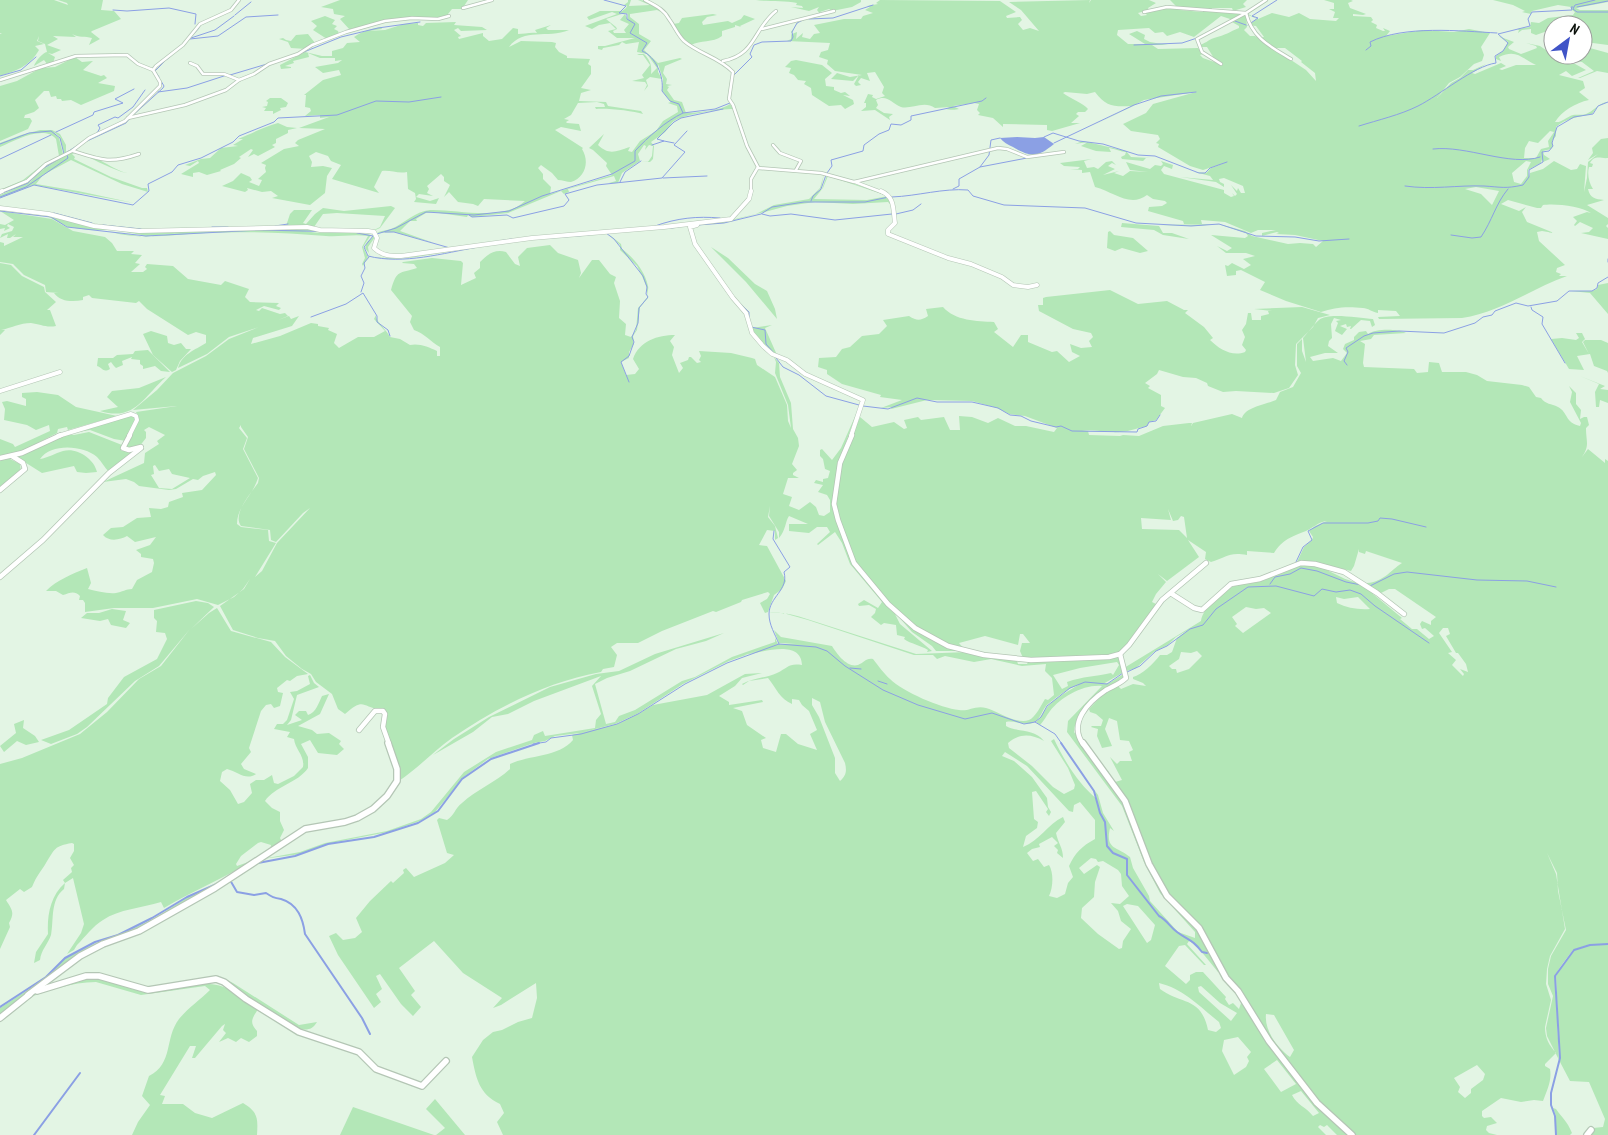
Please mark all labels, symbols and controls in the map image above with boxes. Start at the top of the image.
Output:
north arrow [1543,15,1593,65]
text: N [1567,19,1583,39]

